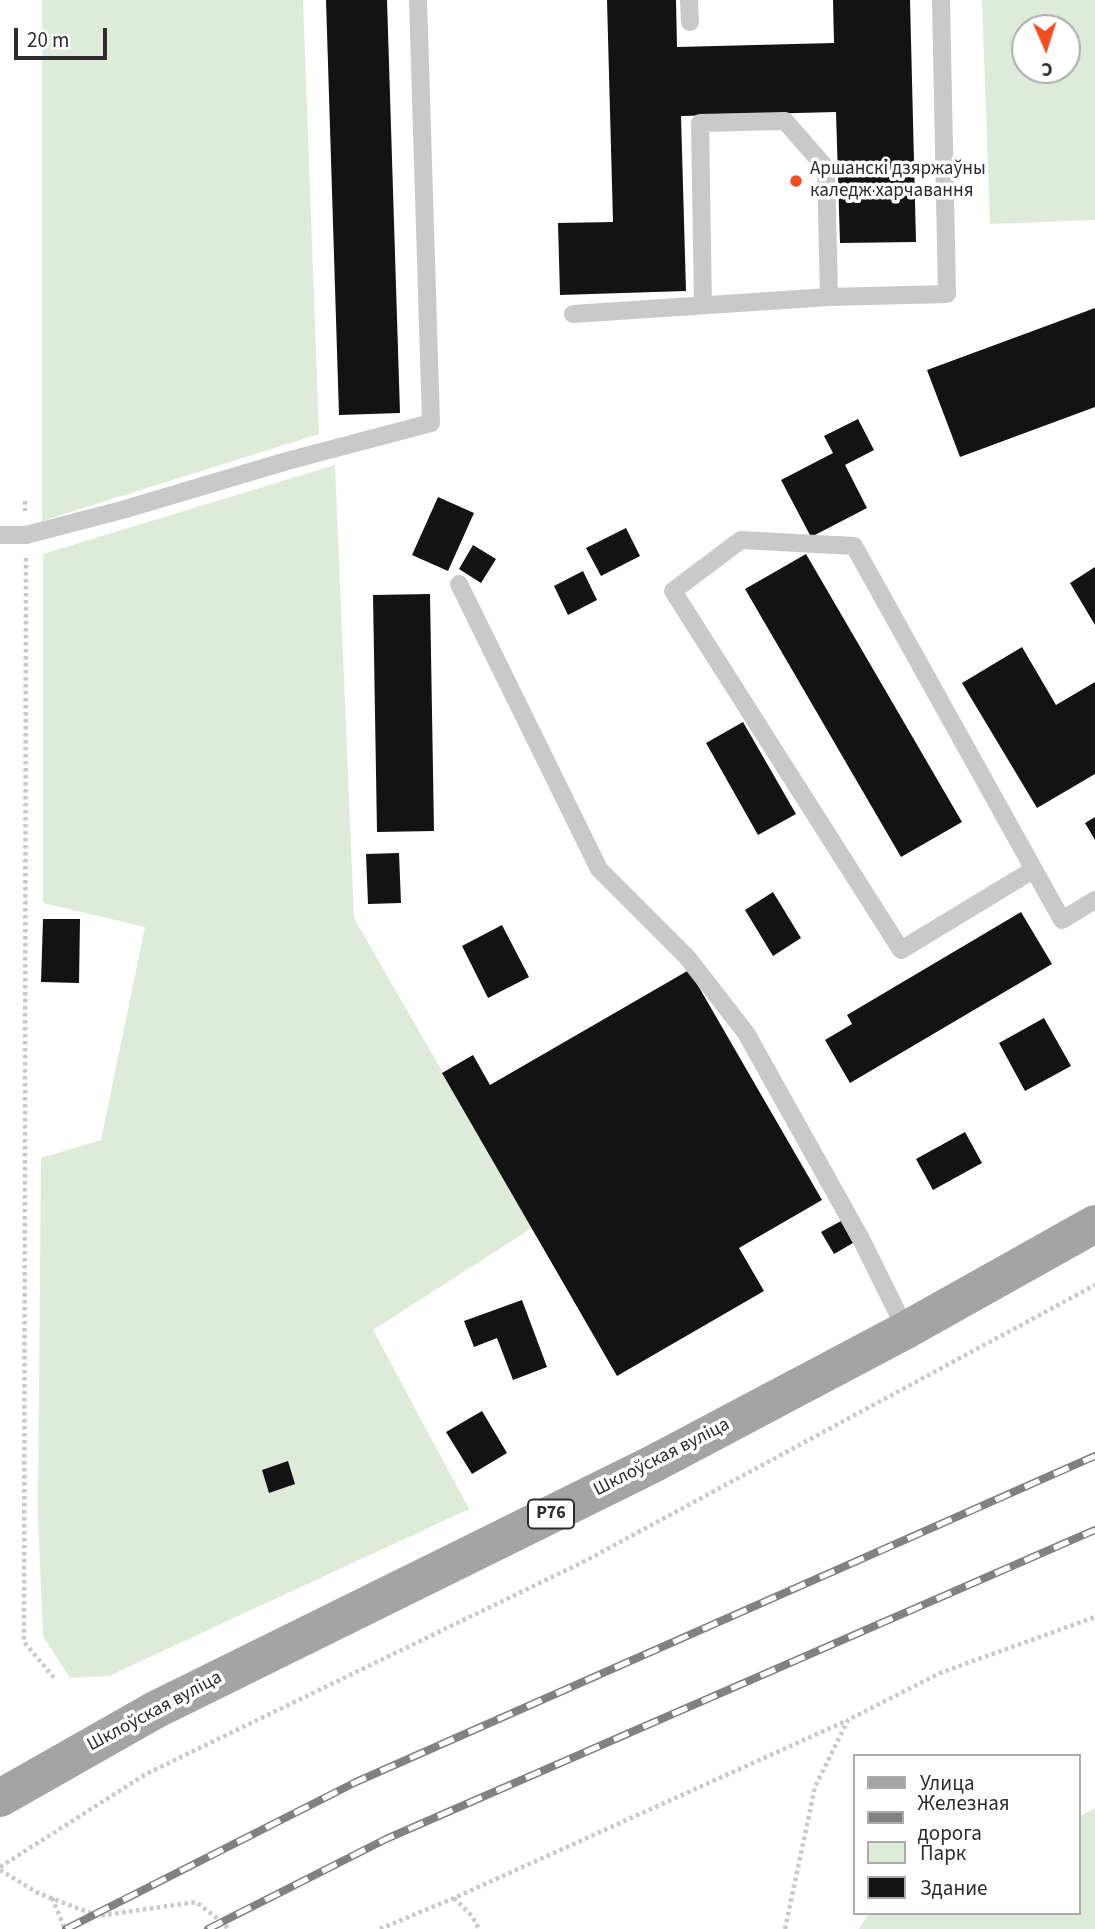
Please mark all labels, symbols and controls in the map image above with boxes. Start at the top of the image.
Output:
scale bar [18,14,110,58]
north arrow [1011,14,1081,84]
text: 20 m [27,25,69,55]
text: С [1041,55,1053,82]
place label: Аршанскі дзяржаўны каледж харчавання [810,159,986,203]
marker: Аршанскі дзяржаўны каледж харчавання [788,173,804,189]
street label: Шклоўская вуліца [590,1414,734,1502]
road number: Р76 [528,1499,574,1528]
street label: Шклоўская вуліца [84,1667,226,1757]
legend [853,1754,1081,1915]
text: Улица [920,1768,975,1798]
text: Железная дорога [918,1788,1010,1848]
text: Парк [920,1838,966,1868]
text: Здание [920,1873,988,1903]

